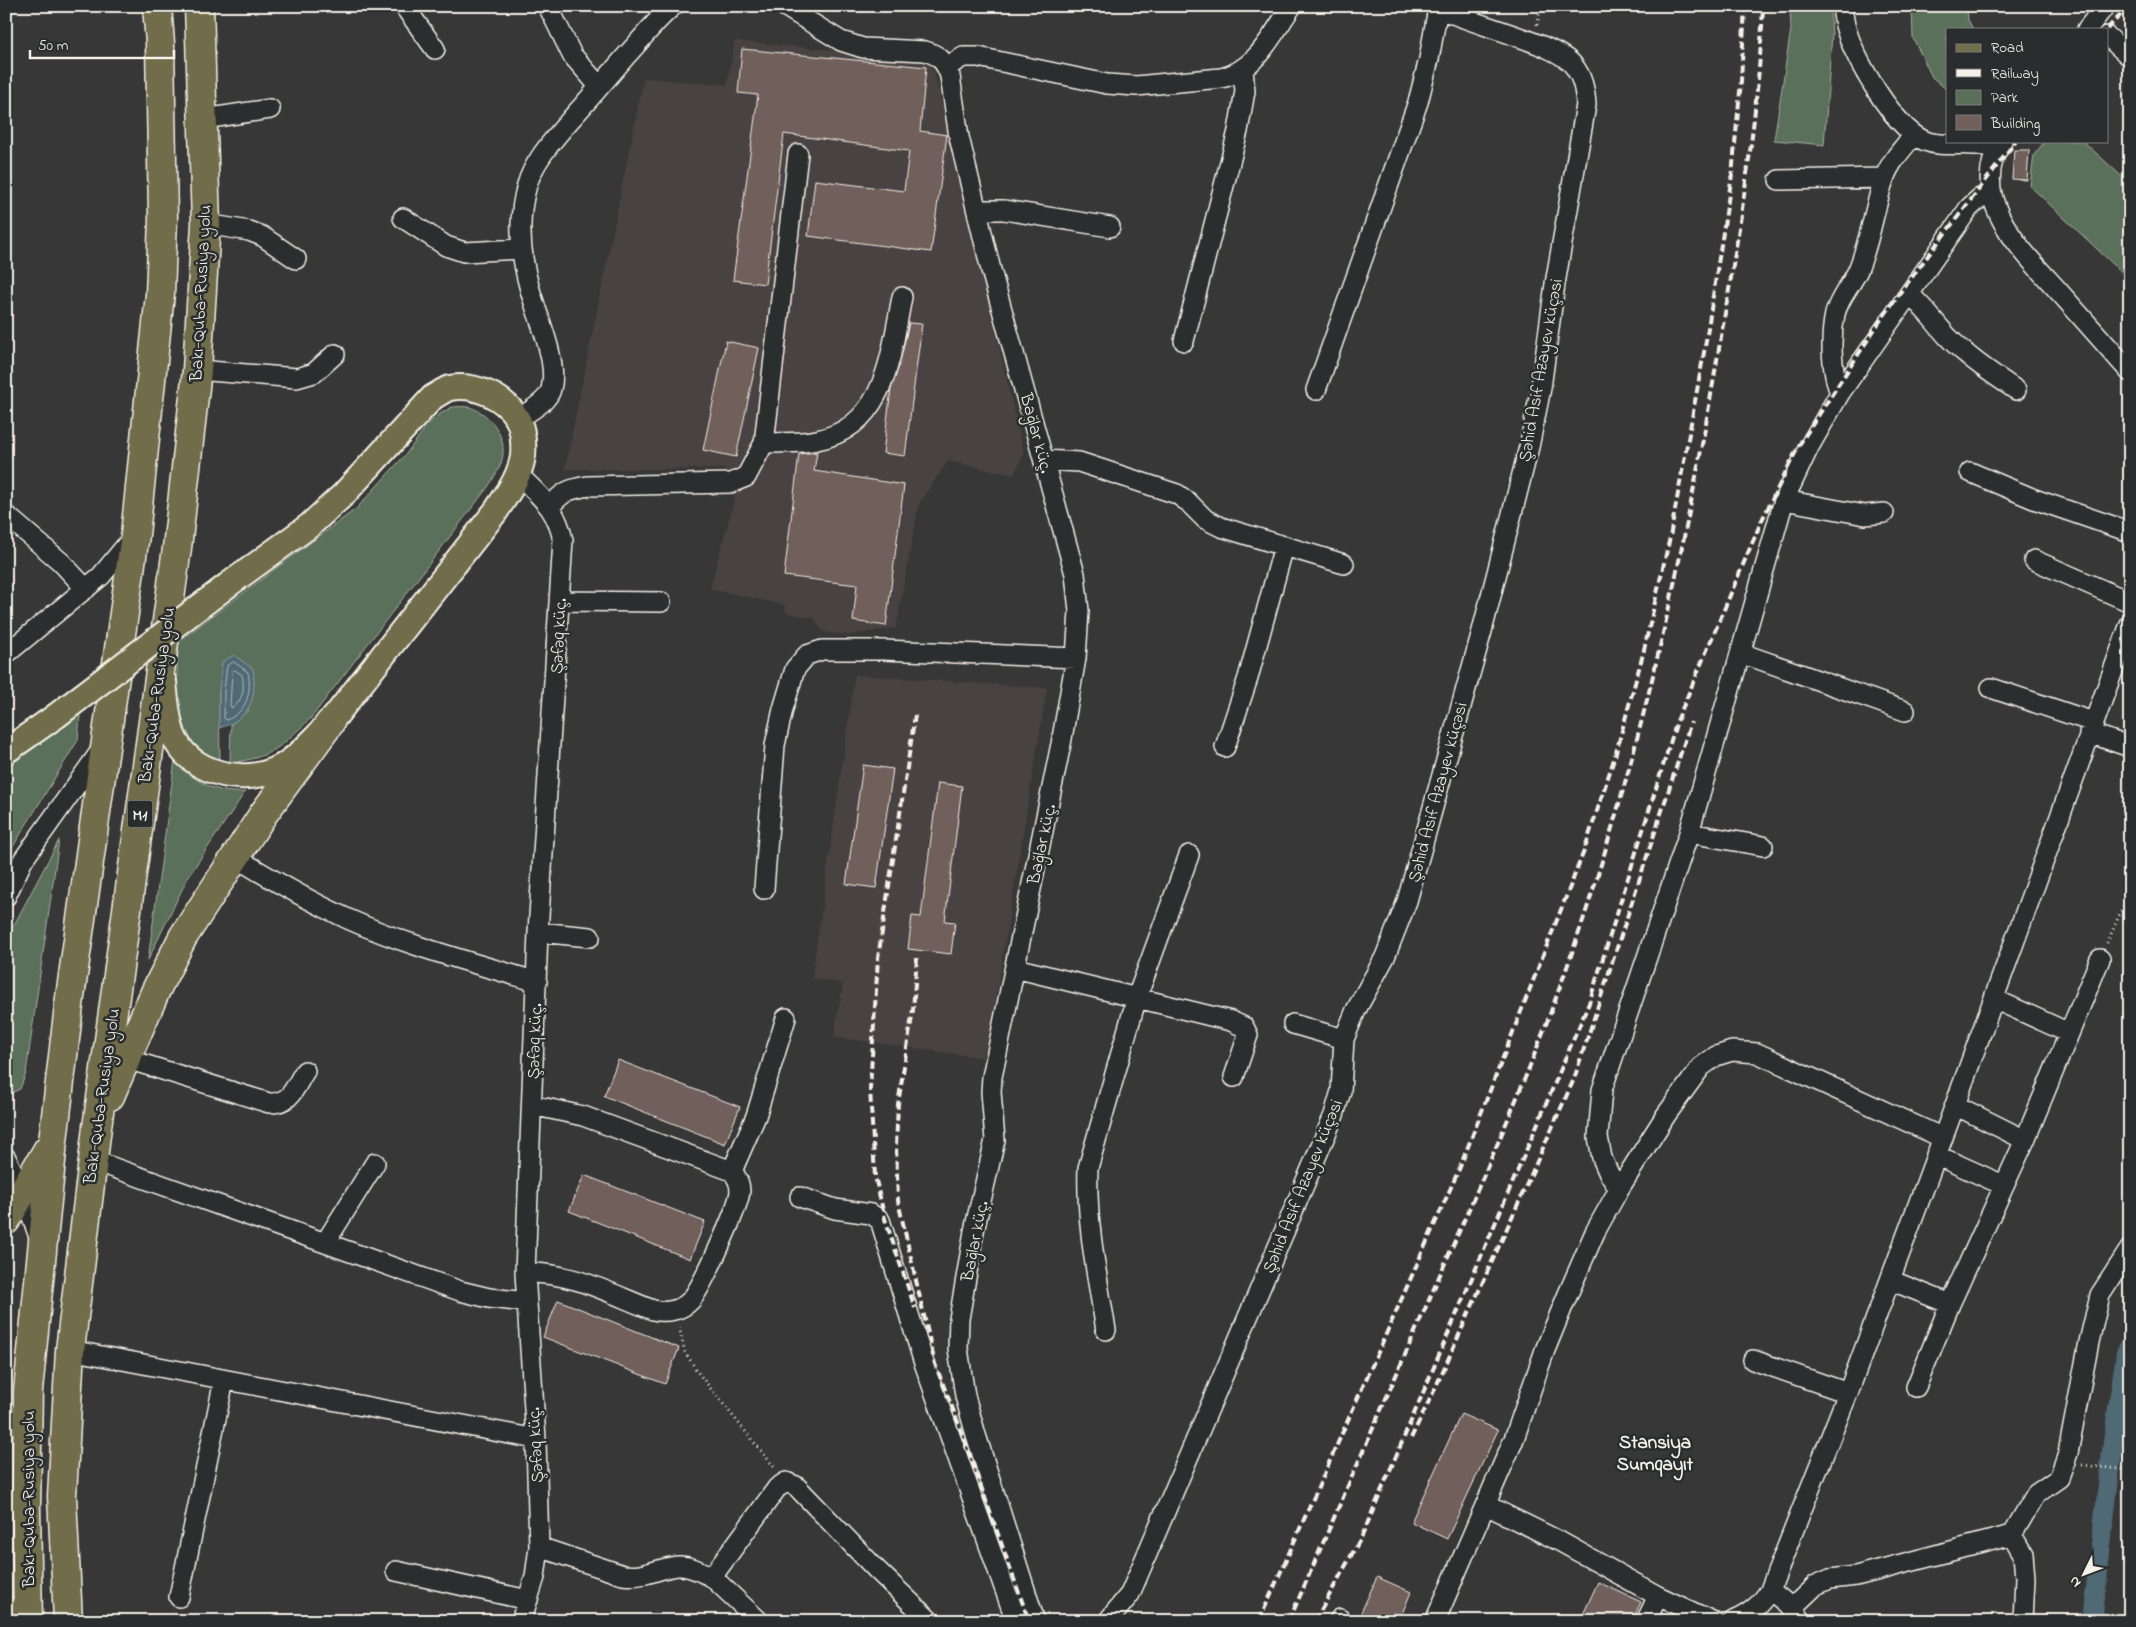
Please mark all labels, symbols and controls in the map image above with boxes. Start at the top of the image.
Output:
scale bar [30,28,174,60]
legend [1946,28,2108,142]
text: 50 m [38,35,69,57]
text: Road [1991,37,2024,59]
text: Railway [1991,63,2039,86]
text: Park [1991,87,2019,109]
text: Building [1990,113,2040,136]
street label: Bakı-Quba-Rusiya yolu [184,204,220,383]
street label: Şəhid Asif Azayev küçəsi [1513,277,1571,464]
street label: Bağlar küç. [1011,390,1058,477]
street label: Şəfəq küç. [545,597,575,675]
street label: Bakı-Quba-Rusiya yolu [133,606,183,786]
street label: Şəhid Asif Azayev küçəsi [1402,700,1475,885]
road number: M1 [128,801,152,828]
street label: Bağlar küç. [1022,801,1065,888]
street label: Şəfəq küç. [522,1002,550,1079]
street label: Bakı-Quba-Rusiya yolu [78,1007,128,1187]
street label: Şəhid Asif Azayev küçəsi [1257,1096,1351,1278]
street label: Bağlar küç. [955,1198,998,1285]
street label: Şəfəq küç. [522,1406,552,1484]
street label: Bakı-Quba-Rusiya yolu [17,1411,43,1588]
district label: Stansiya Sumqayıt [1617,1430,1694,1481]
north arrow [2058,1550,2108,1600]
text: N [2064,1571,2086,1592]

